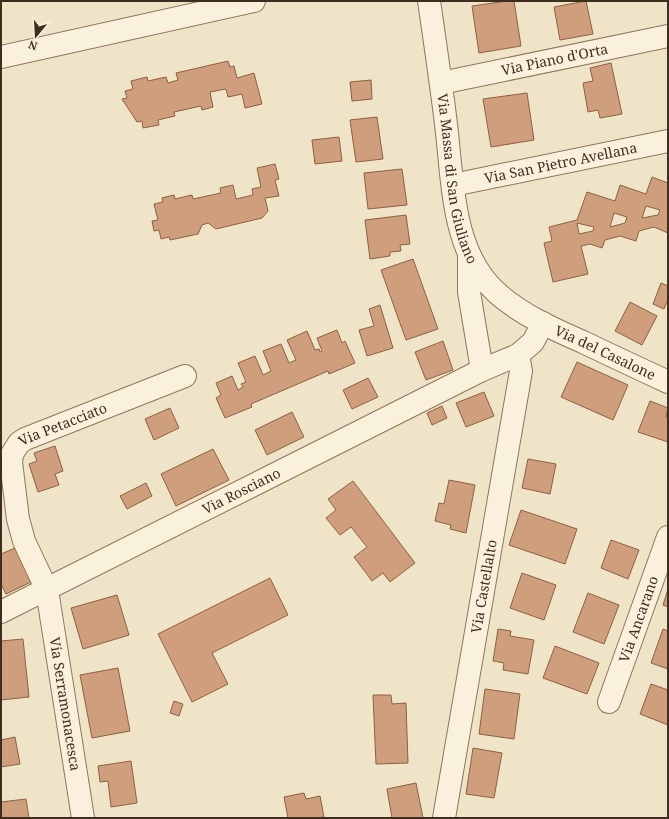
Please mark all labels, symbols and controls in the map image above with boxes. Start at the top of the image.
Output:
north arrow [16,16,56,56]
text: N [26,37,39,54]
street label: Via Piano d'Orta [499,39,610,79]
street label: Via Massa di San Giuliano [433,92,482,267]
street label: Via San Pietro Avellana [483,138,639,187]
street label: Via del Casalone [552,321,659,384]
street label: Via Petacciato [14,398,109,450]
street label: Via Rosciano [199,463,284,518]
street label: Via Castellalto [466,538,501,635]
street label: Via Ancarano [614,573,662,665]
street label: Via Serramonacesca [46,636,85,772]

